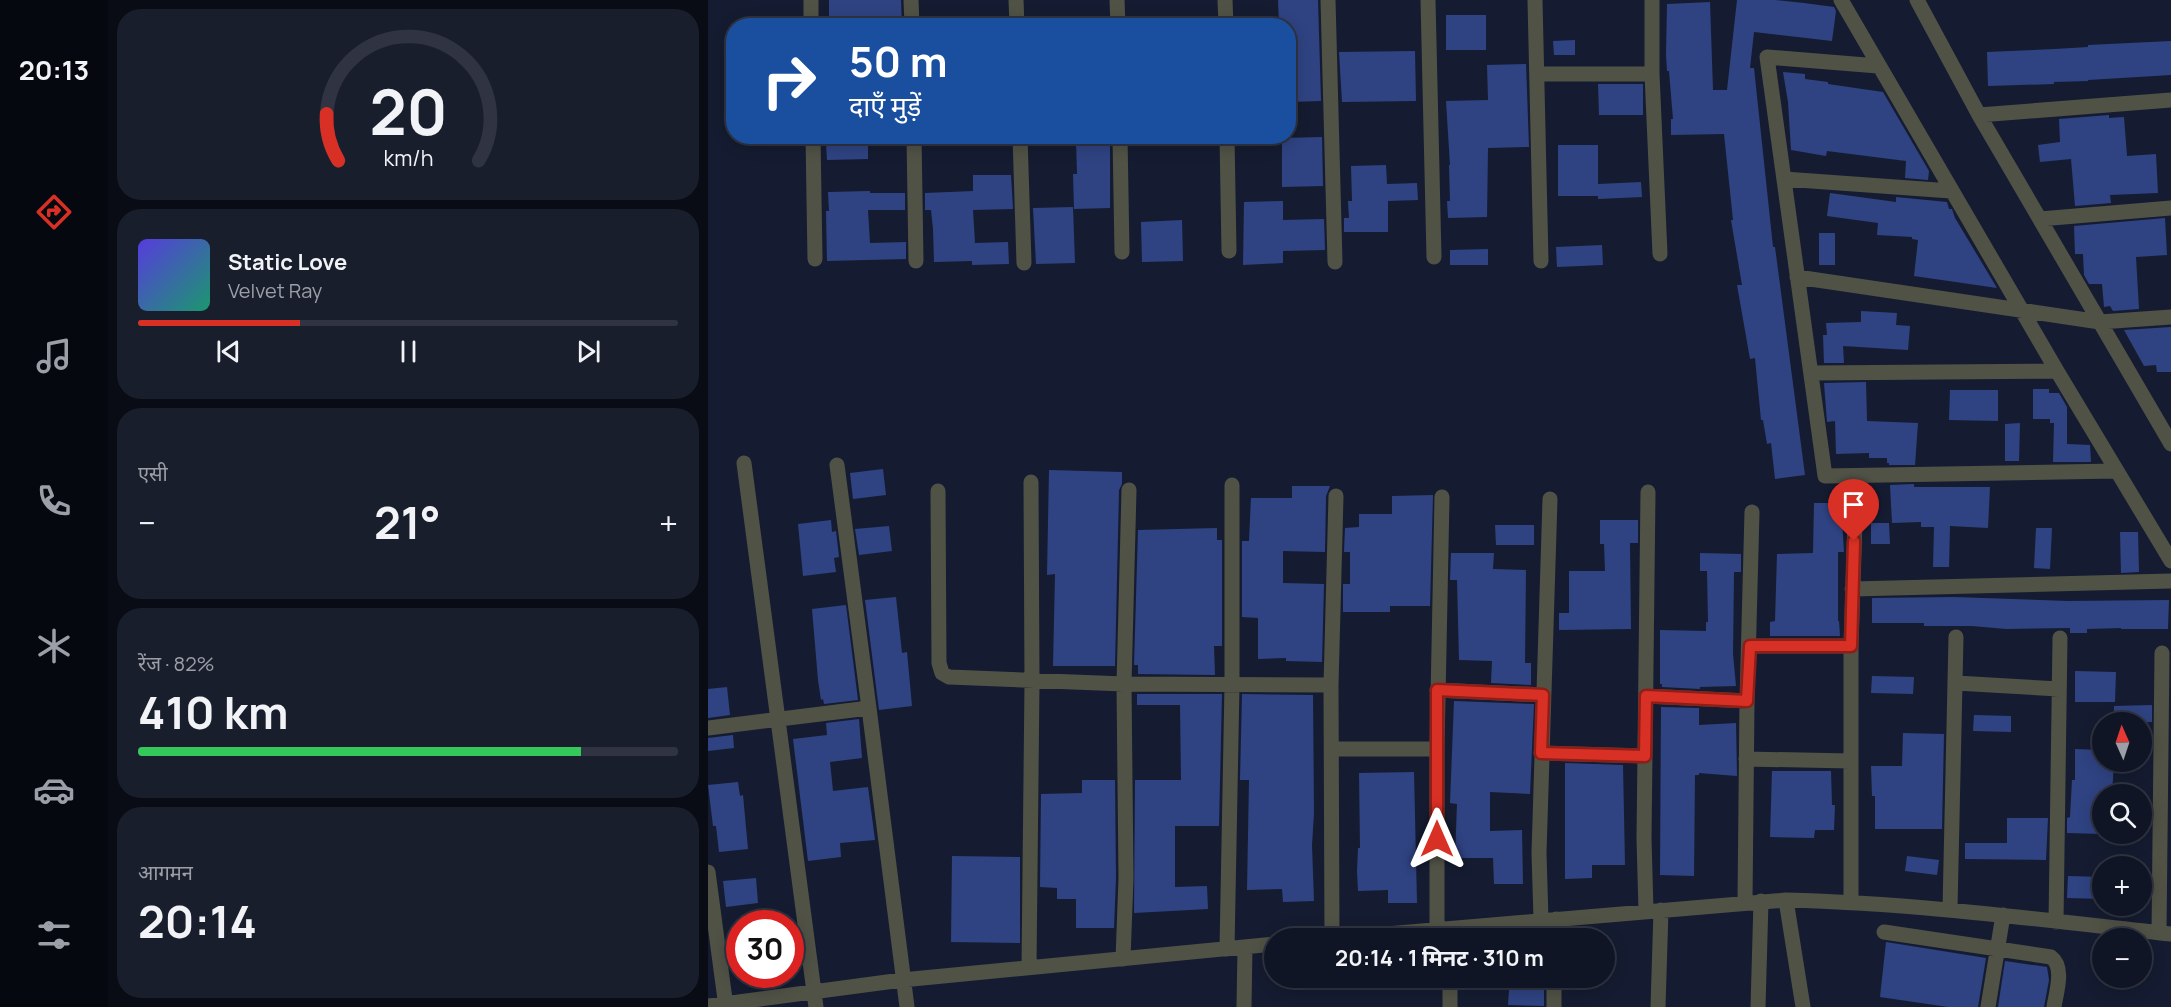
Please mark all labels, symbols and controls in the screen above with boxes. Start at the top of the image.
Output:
text: 50 m [849,32,947,90]
icon: right [750,42,828,120]
text: 20:13 [19,51,89,88]
text: 20 [369,68,447,154]
text: दाएँ मुड़ें [849,87,921,124]
text: km/h [383,144,433,173]
icon: directions [33,191,75,233]
text: Static Love [228,247,347,277]
text: Velvet Ray [228,277,322,304]
icon: music [33,335,75,377]
icon: previous [212,335,245,368]
icon: pause [392,335,425,368]
icon: next [572,335,605,368]
text: एसी [138,460,168,487]
pin [1828,479,1879,541]
icon: phone [33,480,75,522]
icon: arrive [1837,488,1870,521]
text: 21° [374,491,441,553]
text: − [138,500,156,545]
text: + [659,500,678,545]
icon: climate [33,625,75,667]
text: रेंज · 82% [138,650,215,677]
text: 410 km [138,681,288,743]
north arrow [2092,712,2152,772]
map controls [2092,712,2152,988]
icon: car [33,769,75,811]
button: search [2092,784,2152,844]
position arrow [1405,807,1469,871]
button: + [2092,856,2152,916]
text: आगमन [138,859,193,886]
text: 20:14 [138,890,257,952]
speed limit sign: 30 [726,910,804,988]
icon: filters [33,914,75,956]
button: − [2092,928,2152,988]
text: 20:14 · 1 मिनट · 310 m [1335,943,1544,973]

